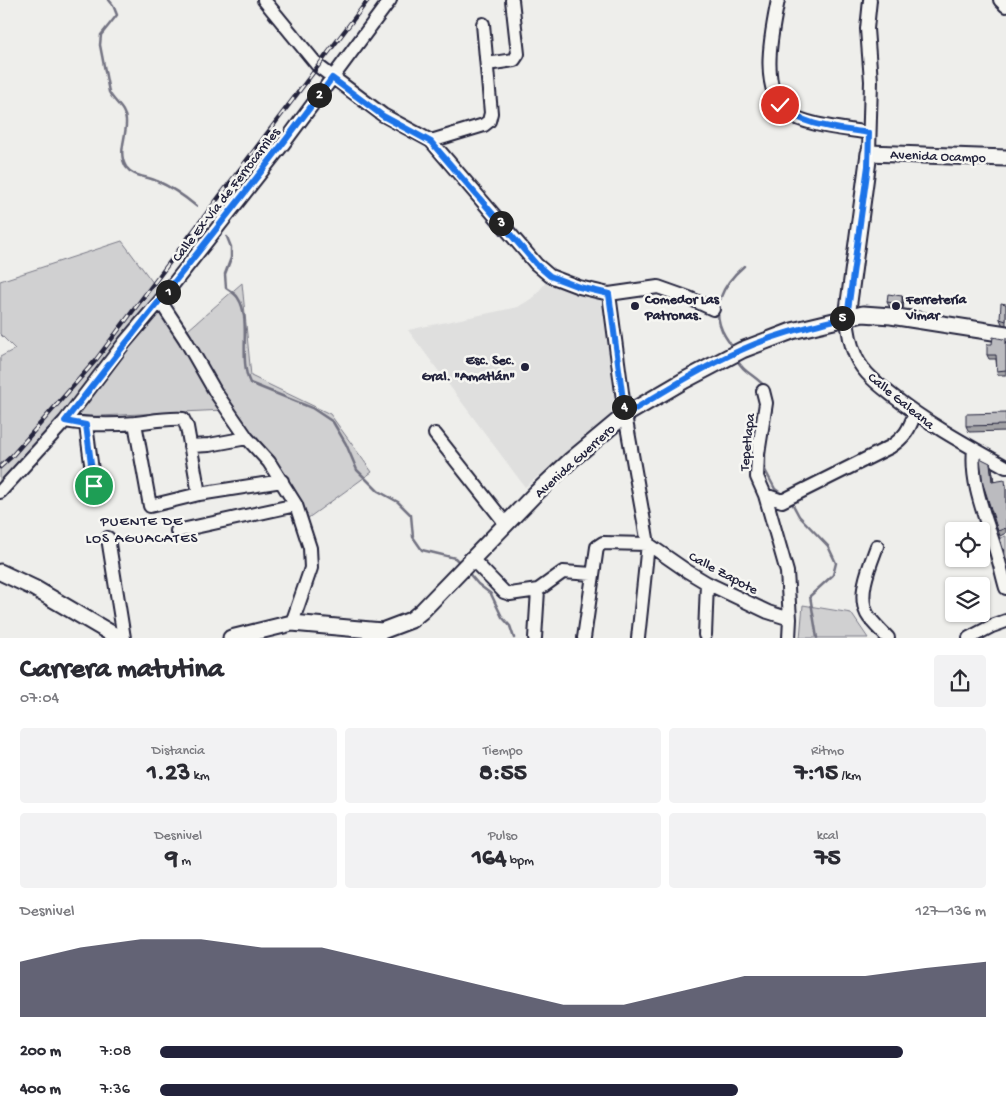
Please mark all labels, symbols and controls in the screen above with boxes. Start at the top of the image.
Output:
pin: 2 [306,82,332,108]
pin [759,84,801,126]
text: 2 [316,87,323,104]
icon: check [766,91,794,119]
street label: Calle Ex-Vía de Ferrocarriles [169,124,285,266]
street label: Avenida Ocampo [890,147,986,168]
pin: 3 [488,210,514,236]
text: 3 [498,215,505,232]
pin: 1 [156,280,180,304]
text: 1 [166,284,171,301]
place label: Comedor Las Patronas. [644,292,720,325]
place label: Ferretería Vimar [905,292,967,325]
marker: Comedor Las Patronas. [629,300,641,312]
marker: Ferretería Vimar [890,300,902,312]
pin: 5 [830,306,854,330]
text: 5 [839,310,846,327]
place label: Esc. Sec. Gral. "Amatlán" [422,353,515,386]
marker: Esc. Sec. Gral. "Amatlán" [519,361,531,373]
street label: Calle Galeana [864,370,938,435]
pin: 4 [612,394,636,420]
text: 4 [621,399,628,416]
street label: Tepetlapa [737,411,760,473]
street label: Avenida Guerrero [532,421,619,503]
pin [73,465,115,507]
icon: arrive [80,472,108,500]
district label: PUENTE DE LOS AGUACATES [86,513,198,548]
map controls [945,522,990,622]
button: locate [945,522,990,567]
street label: Calle Zapote [685,549,761,600]
button: layers [945,577,990,622]
text: Carrera matutina [20,654,223,687]
button: share [934,655,986,707]
text: 07:04 [20,690,59,709]
text: Distancia [152,743,205,760]
text: Tiempo [483,743,523,760]
text: Ritmo [811,743,844,760]
text: 1.23 [147,760,190,789]
text: 8:55 [479,760,527,789]
text: 7:15 [794,760,838,789]
text: km [190,768,210,785]
text: /km [838,768,861,785]
text: Desnivel [154,828,202,845]
text: Pulso [488,828,518,845]
text: kcal [817,828,839,845]
text: 9 [165,845,178,874]
text: 164 [472,845,507,874]
text: 75 [815,845,841,874]
text: m [178,853,191,870]
text: bpm [507,853,534,870]
text: Desnivel [20,903,74,922]
text: 127–136 m [916,903,986,922]
text: 200 m [20,1043,61,1062]
text: 7:08 [100,1043,131,1062]
text: 400 m [20,1081,61,1100]
text: 7:36 [100,1081,130,1100]

